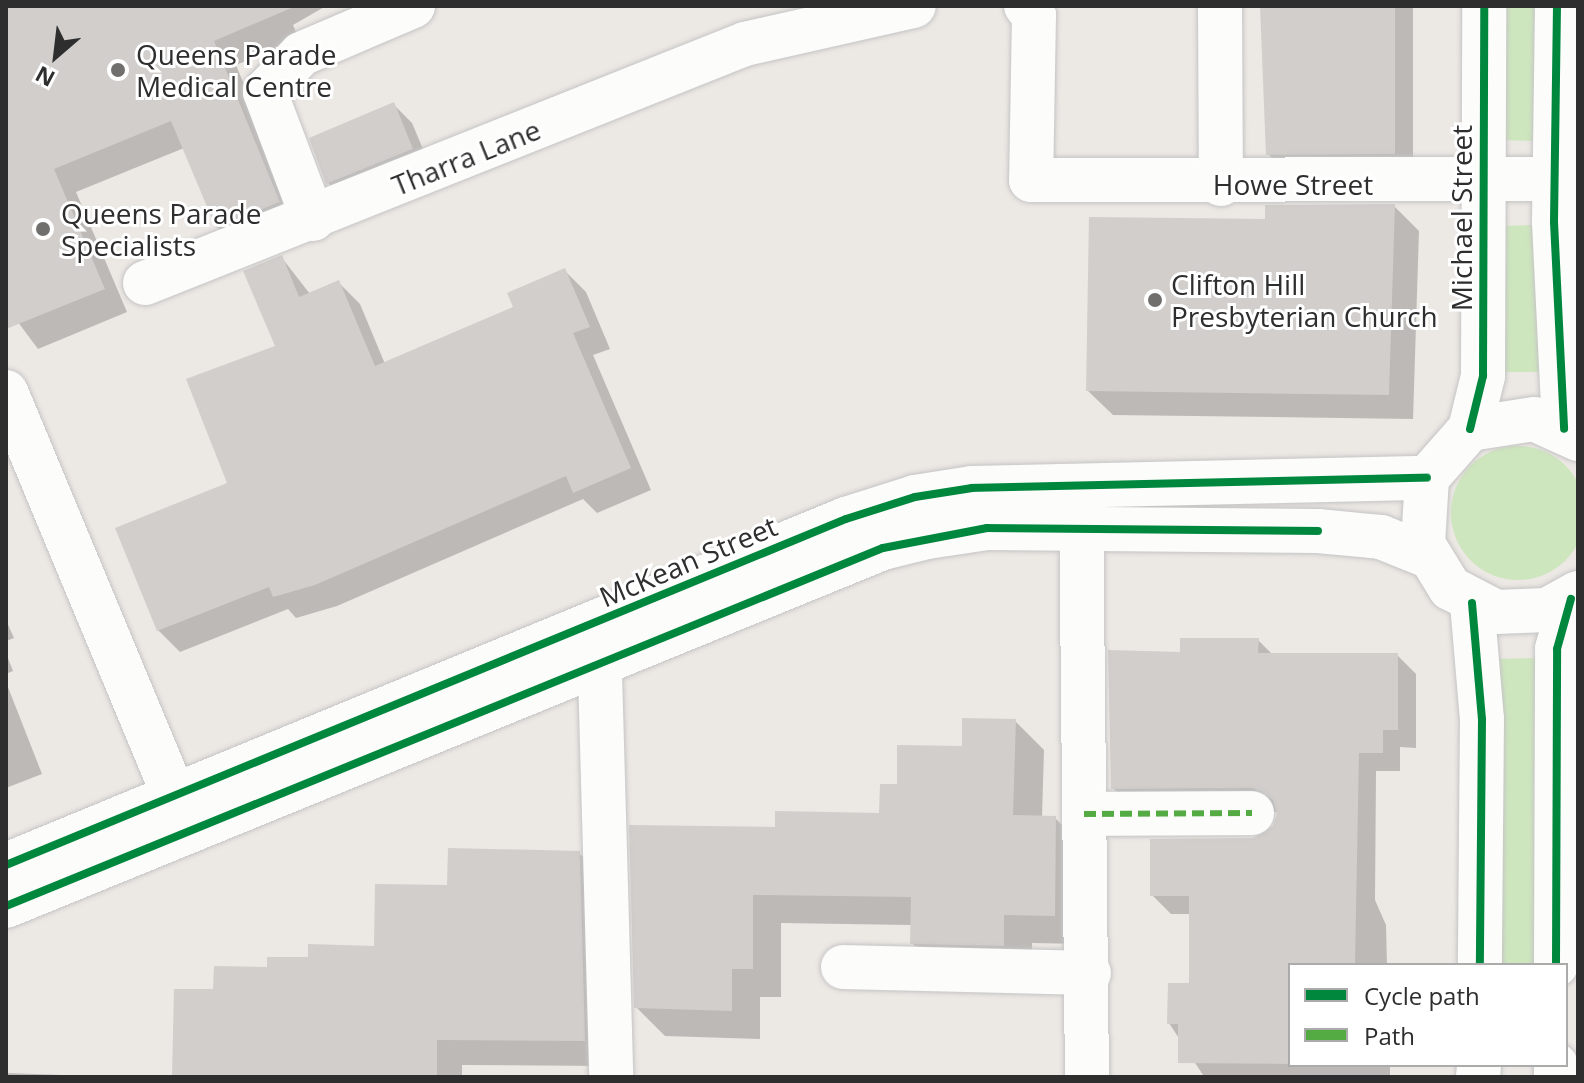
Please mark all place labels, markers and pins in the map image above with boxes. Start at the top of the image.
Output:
place label: Queens Parade Medical Centre [136,37,336,103]
marker: Queens Parade Medical Centre [107,59,129,81]
place label: Queens Parade Specialists [61,196,261,262]
marker: Queens Parade Specialists [32,218,54,240]
place label: Clifton Hill Presbyterian Church [1171,267,1438,333]
marker: Clifton Hill Presbyterian Church [1146,291,1164,309]

